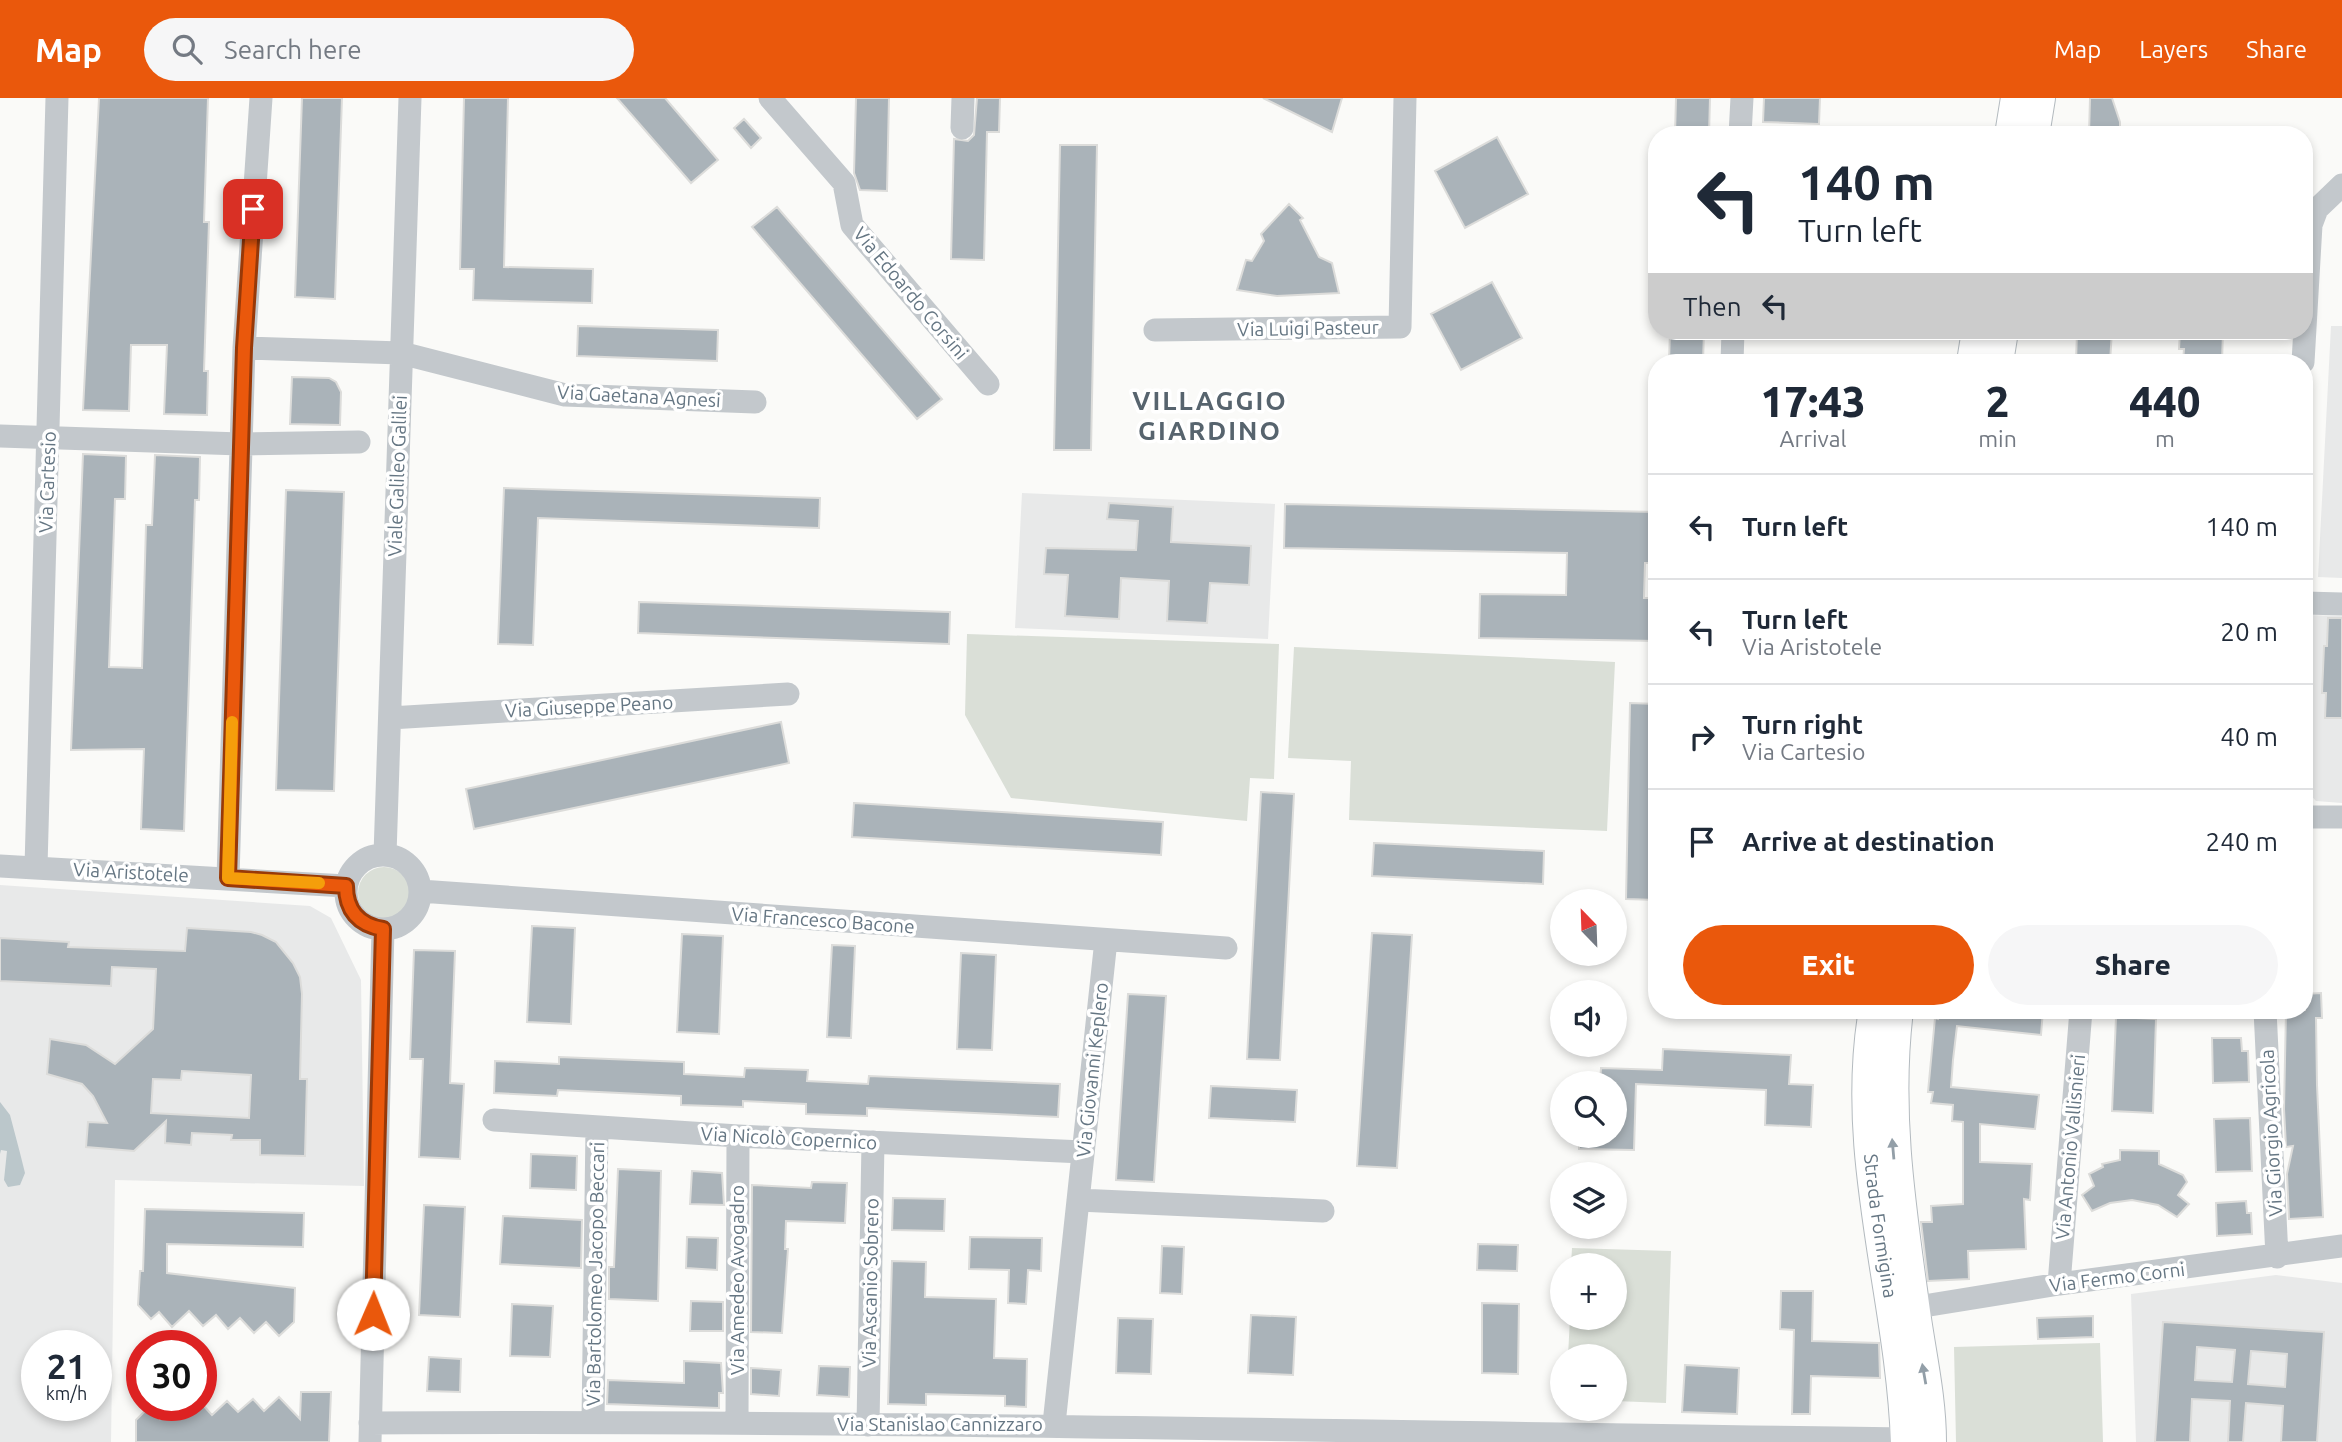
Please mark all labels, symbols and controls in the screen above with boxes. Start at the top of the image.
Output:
search box [144,18,634,81]
icon: search [168,30,206,68]
text: Map [35,31,102,68]
text: Search here [224,35,362,64]
text: Map [2054,36,2101,63]
text: Layers [2139,36,2208,63]
text: Share [2246,36,2307,63]
icon: left [1683,154,1774,245]
text: 140 m [1798,154,1935,209]
pin [223,179,283,239]
icon: arrive [234,190,272,228]
text: Turn left [1798,212,1922,248]
street label: Via Edoardo Corsini [849,222,973,364]
icon: left [1756,287,1794,325]
text: Then [1683,292,1742,321]
street label: Via Luigi Pasteur [1237,316,1379,340]
text: 17:43 [1761,378,1866,425]
text: 2 [1986,378,2009,425]
text: 440 [2129,378,2200,425]
street label: Via Gaetana Agnesi [557,381,721,411]
district label: VILLAGGIO GIARDINO [1132,386,1288,445]
street label: Viale Galileo Galilei [383,395,411,557]
text: Arrival [1780,426,1847,451]
text: min [1978,426,2017,451]
text: m [2155,426,2175,451]
street label: Via Cartesio [34,431,60,533]
icon: left [1683,508,1721,546]
text: Turn left [1742,512,1848,541]
text: 140 m [2206,512,2278,541]
text: Turn left [1742,605,1848,634]
icon: left [1683,613,1721,651]
text: 20 m [2220,617,2278,646]
text: Via Aristotele [1742,634,1882,659]
street label: Via Giuseppe Peano [504,691,674,721]
text: Turn right [1742,710,1863,739]
icon: right [1683,718,1721,756]
text: 40 m [2220,722,2278,751]
text: Via Cartesio [1742,739,1865,764]
icon: arrive [1683,823,1721,861]
text: Arrive at destination [1742,827,1995,856]
text: 240 m [2206,827,2278,856]
street label: Via Aristotele [73,858,189,886]
north arrow [1550,889,1628,966]
map controls [1550,889,1627,1421]
street label: Via Francesco Bacone [731,903,915,937]
button: Exit [1683,925,1974,1005]
button: Share [1988,925,2278,1005]
button: sound [1550,980,1627,1057]
street label: Via Giovanni Keplero [1072,981,1112,1159]
street label: Via Giorgio Agricola [2256,1049,2286,1217]
street label: Via Antonio Vallisnieri [2051,1053,2089,1241]
button: search [1550,1071,1627,1148]
street label: Via Nicolò Copernico [700,1122,878,1154]
one-way arrow [1887,1138,1898,1160]
street label: Via Bartolomeo Jacopo Beccari [582,1141,608,1407]
street label: Strada Formigina [1860,1153,1902,1300]
button: layers [1550,1162,1627,1239]
street label: Via Amedeo Avogadro [726,1185,748,1375]
street label: Via Ascanio Sobrero [858,1198,882,1368]
button: + [1550,1253,1627,1330]
street label: Via Fermo Corni [2048,1258,2186,1296]
position arrow [336,1277,410,1351]
speed limit sign: 30 [126,1330,217,1421]
button: − [1550,1344,1627,1421]
text: 21 [47,1346,86,1386]
one-way arrow [1918,1363,1929,1385]
text: km/h [46,1383,87,1403]
street label: Via Stanislao Cannizzaro [837,1413,1043,1435]

